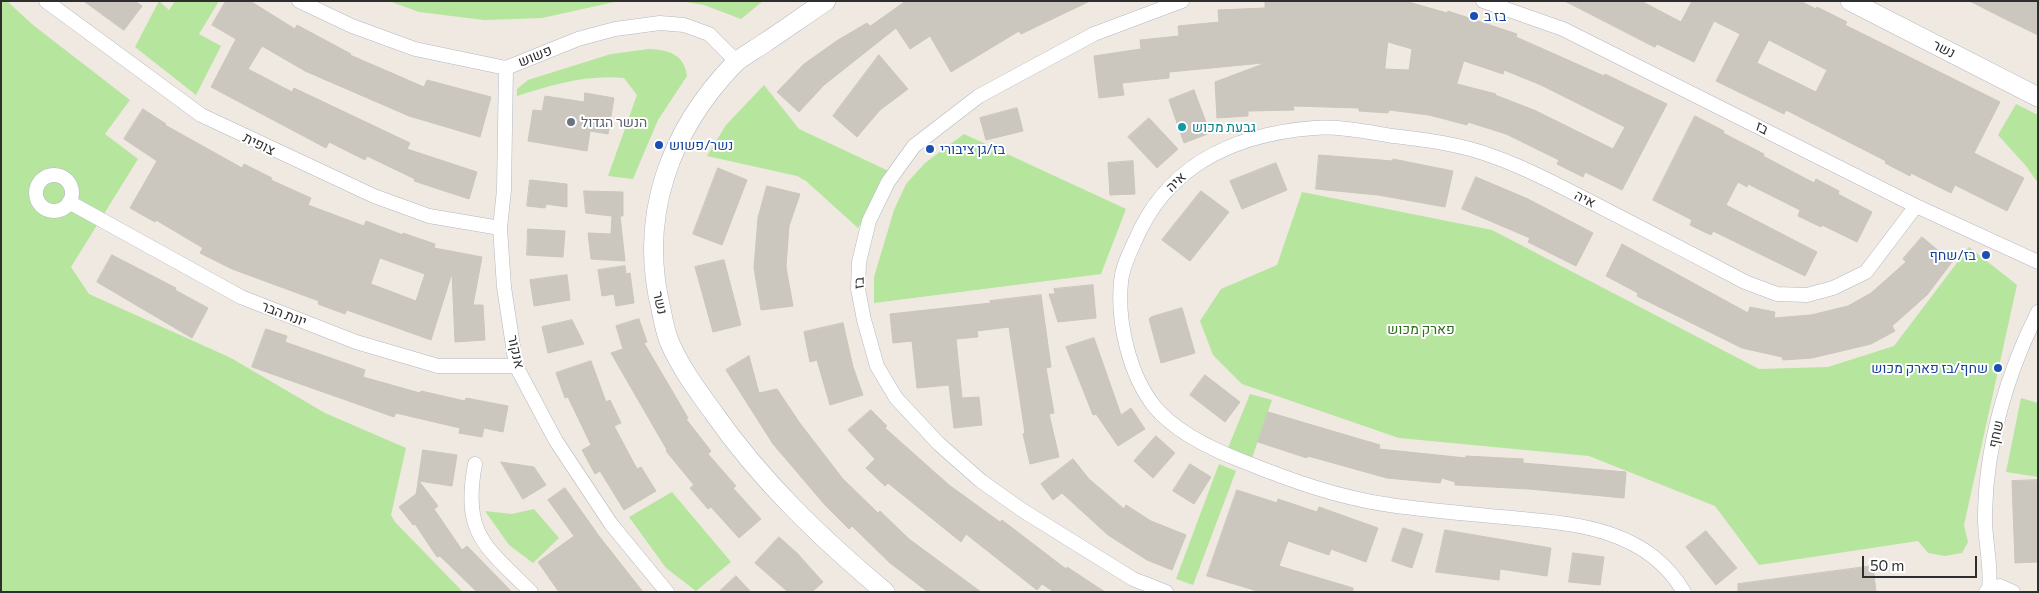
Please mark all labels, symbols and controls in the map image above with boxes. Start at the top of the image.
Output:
place label: בז ב [1484,8,1506,24]
marker: בז ב [1468,10,1480,22]
street label: נשר [1930,36,1958,62]
street label: פשוש [516,42,554,70]
place label: הנשר הגדול [581,114,647,130]
marker: הנשר הגדול [565,116,577,128]
street label: בז [1753,118,1771,138]
place label: גבעת מכוש [1192,119,1256,135]
marker: גבעת מכוש [1176,121,1188,133]
street label: צופית [240,129,278,159]
place label: נשר/פשוש [669,137,733,153]
marker: נשר/פשוש [653,139,665,151]
place label: בז/גן ציבורי [940,141,1005,157]
marker: בז/גן ציבורי [924,143,936,155]
street label: איה [1162,169,1190,195]
street label: איה [1572,187,1598,211]
place label: בז/שחף [1930,247,1976,263]
marker: בז/שחף [1980,249,1992,261]
street label: בז [850,277,868,289]
street label: נשר [649,290,671,316]
street label: יונת הבר [259,298,309,330]
park label: פארק מכוש [1387,321,1455,337]
street label: אנקור [504,334,528,370]
place label: שחף/בז פארק מכוש [1871,360,1988,376]
marker: שחף/בז פארק מכוש [1992,362,2004,374]
street label: שחף [1985,419,2007,449]
scale bar [1864,546,1979,578]
text: 50 m [1870,556,1904,574]

